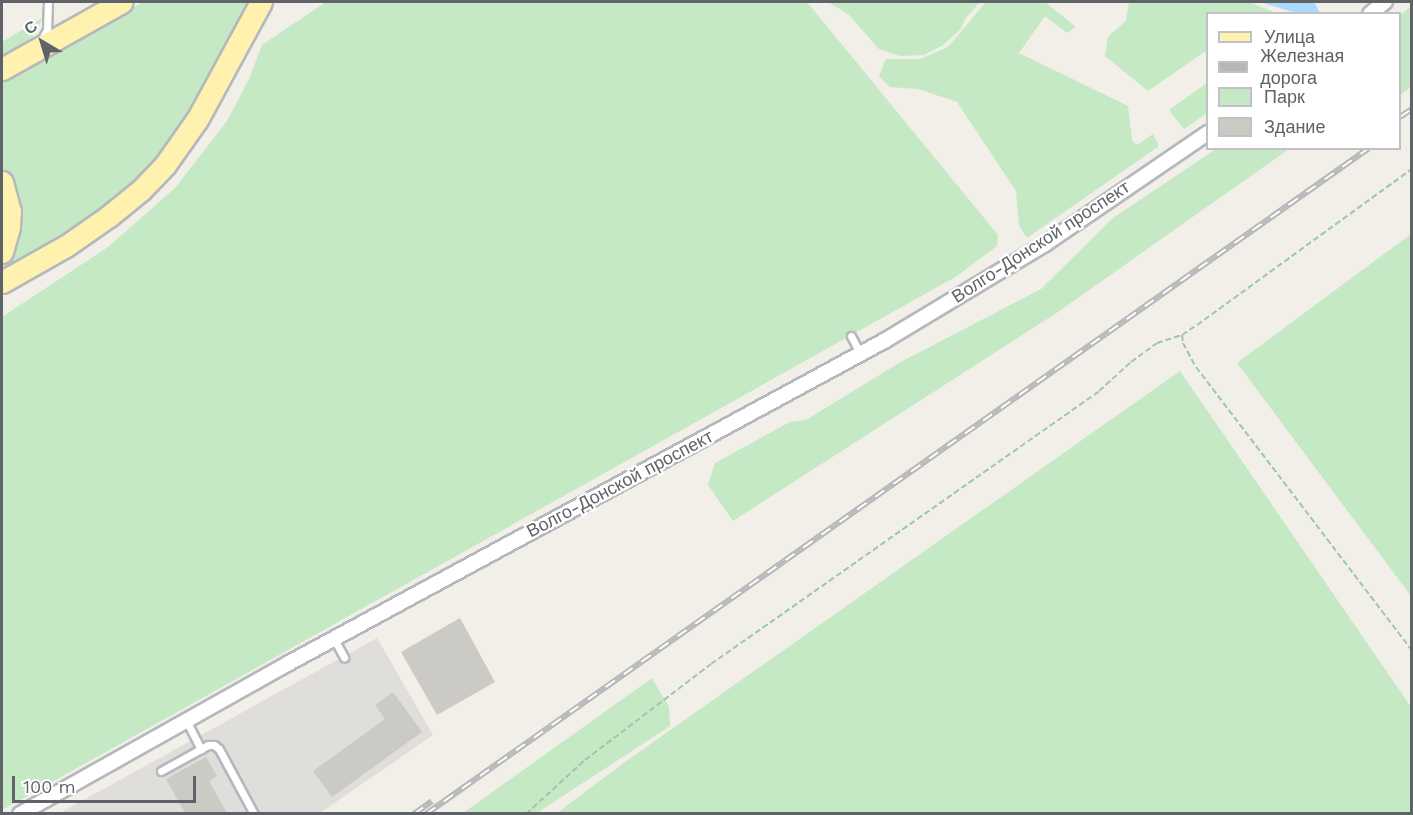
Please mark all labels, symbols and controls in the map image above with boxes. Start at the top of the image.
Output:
north arrow [12,12,72,72]
legend [1206,12,1401,150]
text: С [20,16,41,38]
text: Улица [1264,26,1315,47]
text: Железная дорога [1260,45,1344,88]
text: Парк [1264,86,1305,107]
text: Здание [1264,116,1325,137]
street label: Волго-Донской проспект [948,176,1134,308]
street label: Волго-Донской проспект [523,426,717,542]
scale bar [15,764,200,802]
text: 100 m [23,776,76,797]

